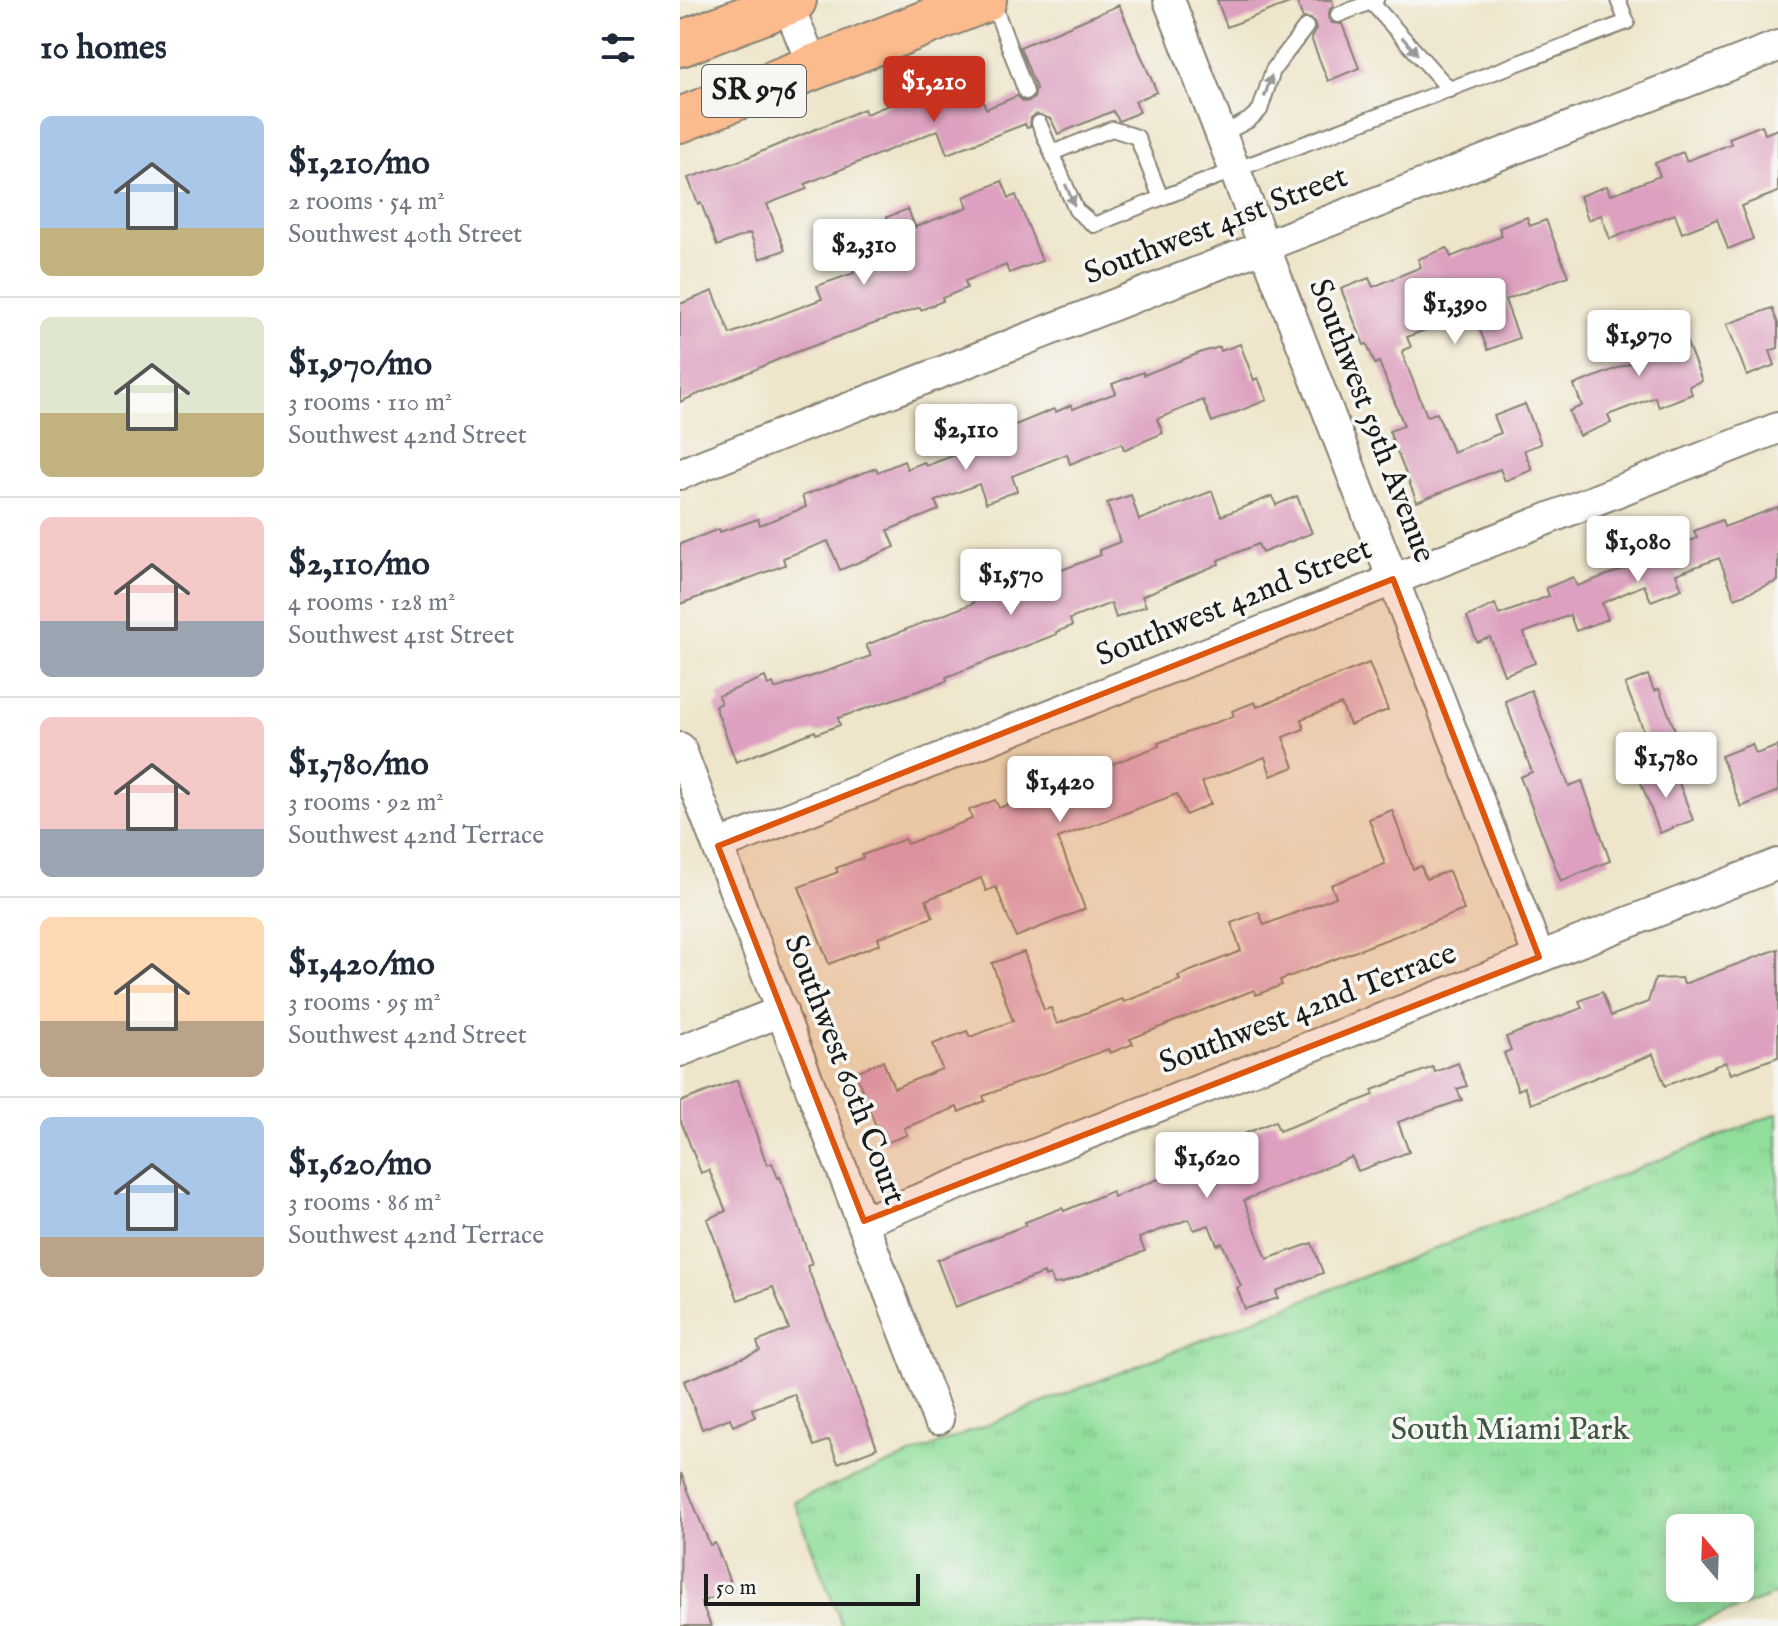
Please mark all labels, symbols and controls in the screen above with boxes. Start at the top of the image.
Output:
icon: filters [596,26,640,70]
text: 10 homes [40,27,167,70]
one-way arrow [1401,37,1419,56]
pin: $1,210 [869,56,999,124]
road number: SR 976 [702,65,806,117]
text: $1,210 [901,65,967,98]
one-way arrow [1262,74,1274,98]
text: $1,210/mo [288,142,430,185]
icon: home [104,148,200,244]
street label: Southwest 41st Street [1079,157,1353,295]
one-way arrow [1063,183,1076,207]
text: 2 rooms · 54 m² [288,185,445,218]
text: Southwest 40th Street [288,218,522,251]
pin: $2,310 [799,219,929,287]
text: $2,310 [831,228,897,261]
street label: Southwest 59th Avenue [1298,273,1444,569]
pin: $1,390 [1390,278,1520,346]
text: $1,390 [1423,287,1487,320]
pin: $1,970 [1574,310,1704,378]
text: $1,970 [1605,319,1673,352]
text: $1,970/mo [288,343,432,386]
icon: home [104,349,200,445]
text: 3 rooms · 110 m² [288,386,452,419]
pin: $2,110 [901,404,1031,472]
text: $2,110 [933,413,999,446]
text: Southwest 42nd Street [288,419,527,452]
pin: $1,080 [1573,516,1703,584]
text: $1,080 [1605,525,1671,558]
street label: Southwest 42nd Street [1090,529,1378,677]
text: $2,110/mo [288,543,430,586]
icon: home [104,549,200,645]
pin: $1,570 [946,549,1076,617]
text: $1,570 [978,558,1044,591]
text: 4 rooms · 128 m² [288,586,455,619]
text: Southwest 41st Street [288,619,515,652]
pin: $1,780 [1601,732,1731,800]
text: $1,780 [1634,741,1698,774]
text: $1,780/mo [288,743,429,786]
icon: home [104,749,200,845]
pin: $1,420 [995,756,1125,824]
text: $1,420 [1025,765,1095,798]
text: 3 rooms · 92 m² [288,786,444,819]
text: Southwest 42nd Terrace [288,819,544,852]
street label: Southwest 60th Court [774,929,914,1211]
street label: Southwest 42nd Terrace [1154,933,1462,1085]
text: $1,420/mo [288,943,435,986]
icon: home [104,949,200,1045]
text: 3 rooms · 95 m² [288,986,441,1019]
text: Southwest 42nd Street [288,1019,527,1052]
pin: $1,620 [1142,1132,1272,1200]
text: $1,620 [1174,1141,1240,1174]
text: $1,620/mo [288,1143,432,1186]
icon: home [104,1149,200,1245]
text: 3 rooms · 86 m² [288,1186,441,1219]
text: Southwest 42nd Terrace [288,1219,544,1252]
park label: South Miami Park [1391,1410,1630,1451]
north arrow [1666,1514,1754,1602]
map controls [1666,1514,1754,1602]
scale bar [704,1570,920,1606]
text: 50 m [716,1574,757,1602]

